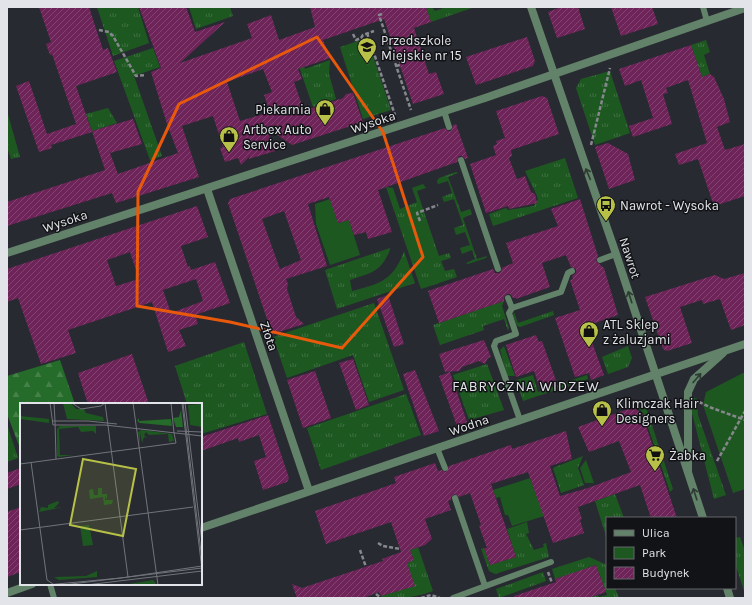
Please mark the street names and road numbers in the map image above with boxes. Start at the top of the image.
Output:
street label: Wysoka [349,108,397,136]
street label: Wysoka [41,207,89,235]
street label: Nawrot [616,236,644,280]
street label: Złota [257,319,281,353]
street label: Wodna [447,411,491,439]

